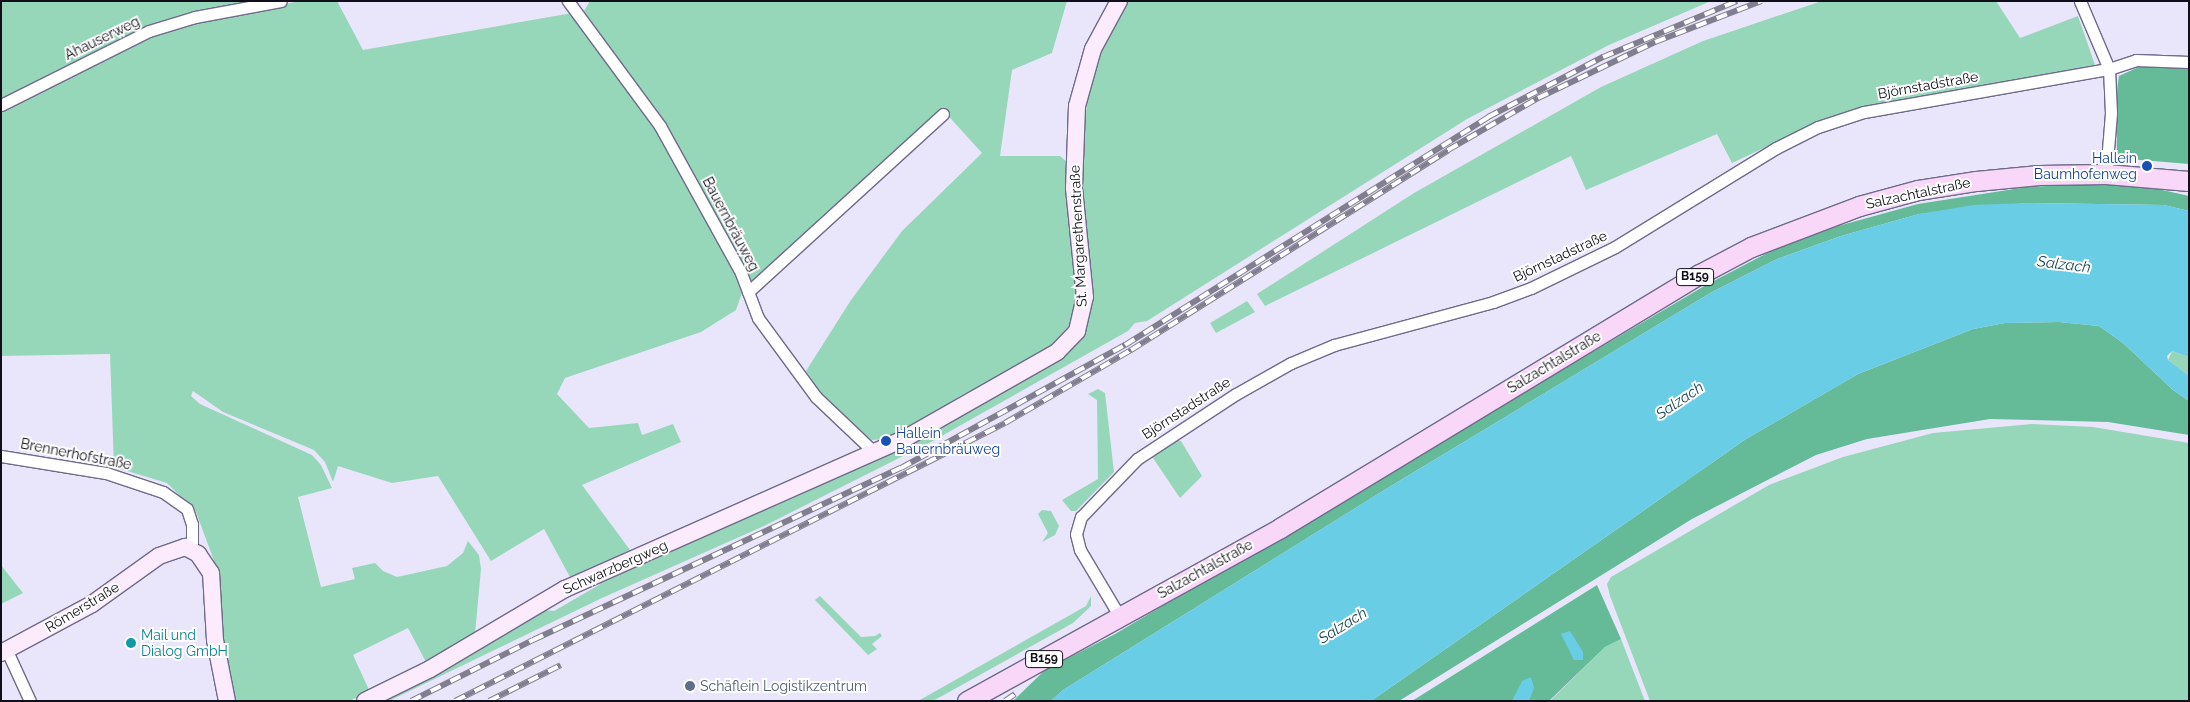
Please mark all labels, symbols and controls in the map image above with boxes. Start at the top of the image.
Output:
street label: Ahauserweg [62,13,142,63]
street label: Björnstadstraße [1877,68,1979,102]
place label: Hallein Baumhofenweg [2034,150,2137,182]
marker: Hallein Baumhofenweg [2141,160,2153,172]
street label: St. Margarethenstraße [1066,165,1090,307]
street label: Bauernbräuweg [699,174,763,274]
street label: Salzachtalstraße [1864,174,1972,212]
street label: Björnstadstraße [1510,227,1610,285]
water label: Salzach [2036,253,2092,277]
road number: B159 [1675,268,1715,286]
street label: Salzachtalstraße [1504,327,1604,397]
street label: Björnstadstraße [1139,373,1233,443]
water label: Salzach [1653,378,1707,424]
place label: Hallein Bauernbräuweg [896,425,1000,458]
street label: Brennerhofstraße [19,435,133,473]
marker: Hallein Bauernbräuweg [880,435,892,447]
street label: Schwarzbergweg [560,536,670,598]
street label: Salzachtalstraße [1154,536,1256,602]
street label: Römerstraße [42,578,122,636]
water label: Salzach [1315,604,1371,648]
place label: Mail und Dialog GmbH [141,627,228,660]
marker: Mail und Dialog GmbH [125,637,137,649]
road number: B159 [1024,650,1064,669]
place label: Schäflein Logistikzentrum [700,678,867,694]
marker: Schäflein Logistikzentrum [684,680,696,692]

